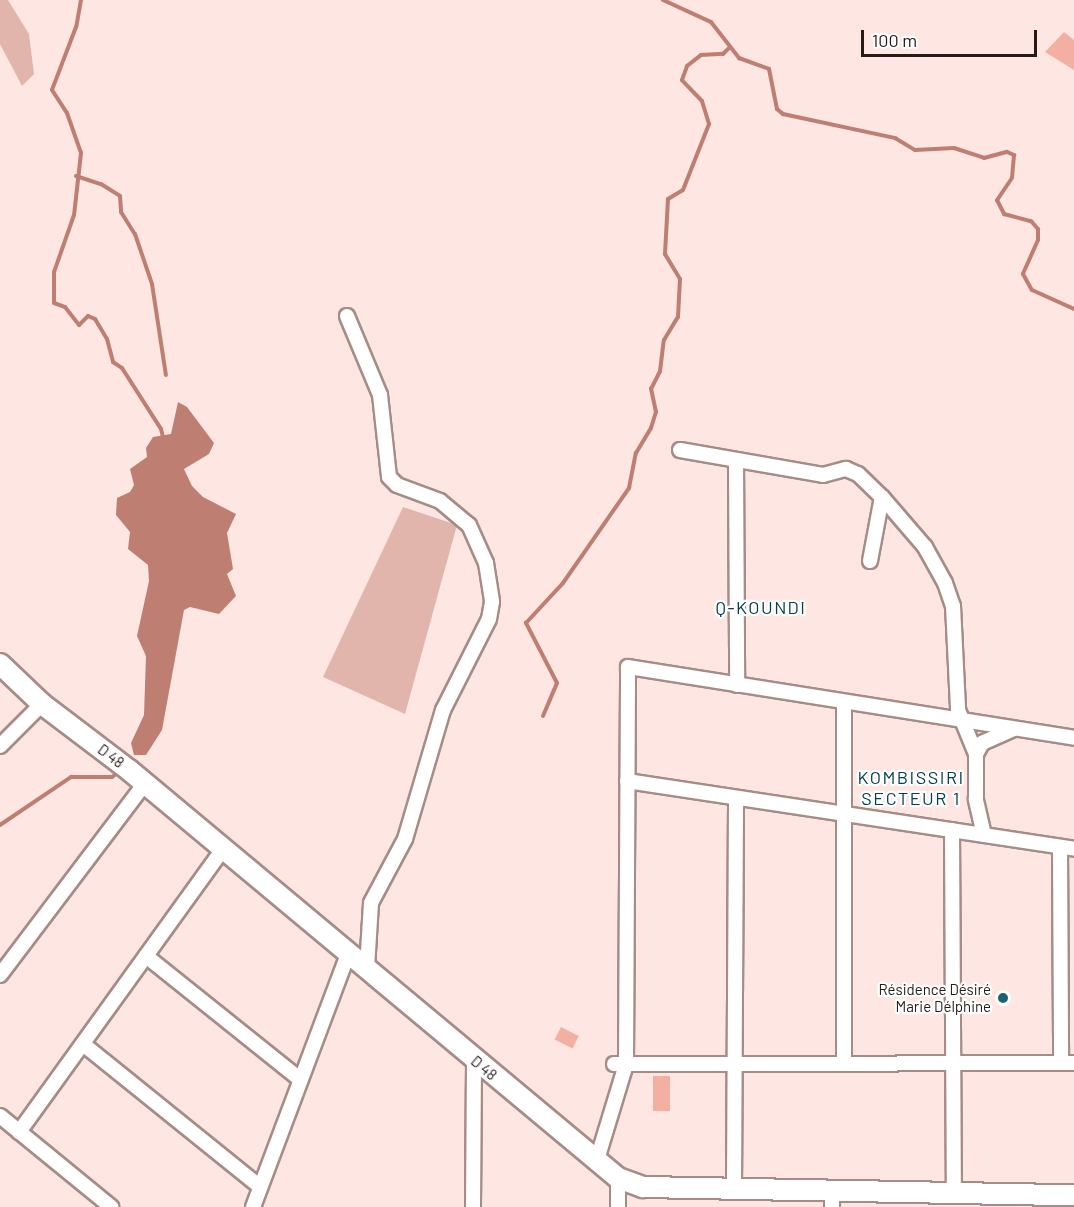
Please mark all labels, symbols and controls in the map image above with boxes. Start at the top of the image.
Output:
scale bar [864,18,1040,56]
text: 100 m [872,29,917,51]
district label: Q-KOUNDI [716,596,806,618]
street label: D 48 [94,740,128,772]
district label: KOMBISSIRI SECTEUR 1 [857,767,965,810]
place label: Résidence Désiré Marie Délphine [879,980,991,1015]
marker: Résidence Désiré Marie Délphine [996,991,1010,1005]
street label: D 48 [467,1052,501,1084]

